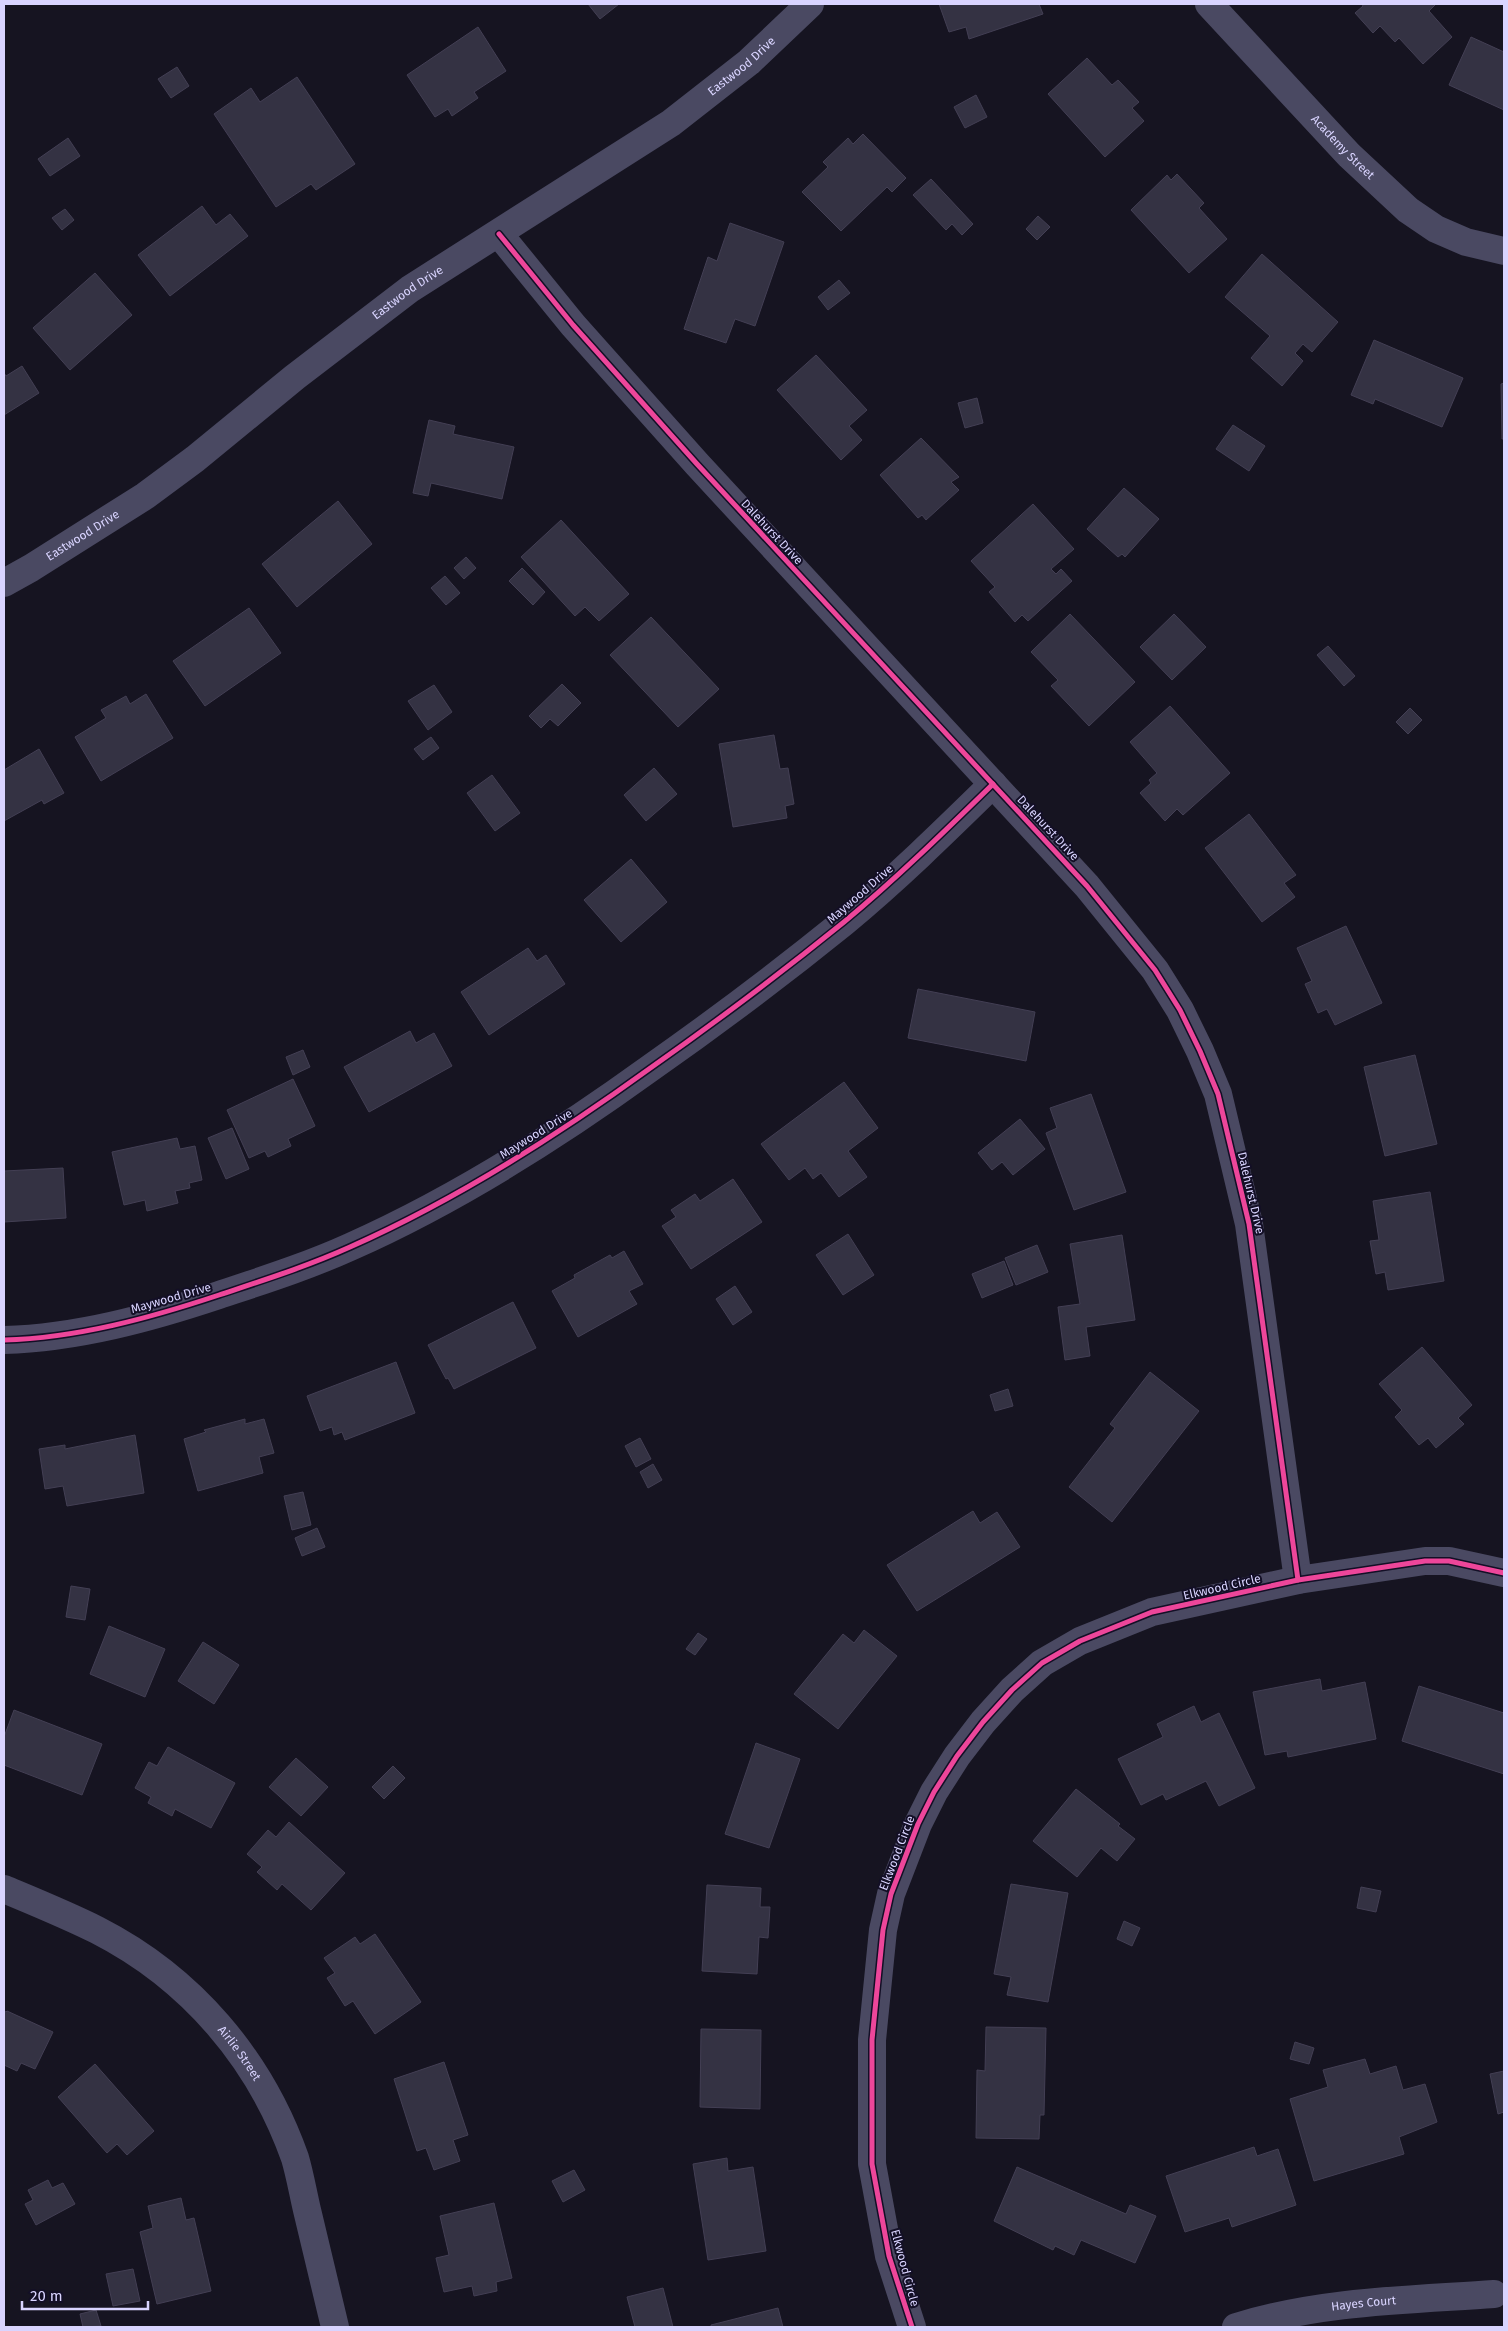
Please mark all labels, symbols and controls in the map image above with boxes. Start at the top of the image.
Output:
street label: Eastwood Drive [705,34,778,99]
street label: Academy Street [1308,112,1378,183]
street label: Eastwood Drive [369,263,446,322]
street label: Dalehurst Drive [738,497,806,567]
street label: Eastwood Drive [43,507,122,564]
street label: Dalehurst Drive [1014,793,1082,863]
street label: Maywood Drive [824,862,896,926]
street label: Maywood Drive [497,1106,575,1162]
street label: Dalehurst Drive [1235,1151,1267,1235]
street label: Maywood Drive [129,1280,213,1316]
street label: Elkwood Circle [1182,1571,1262,1603]
street label: Elkwood Circle [876,1814,918,1892]
street label: Airlie Street [215,2023,264,2084]
street label: Elkwood Circle [888,2228,922,2308]
scale bar [22,2278,149,2310]
text: 20 m [30,2287,63,2305]
street label: Hayes Court [1330,2293,1397,2314]

